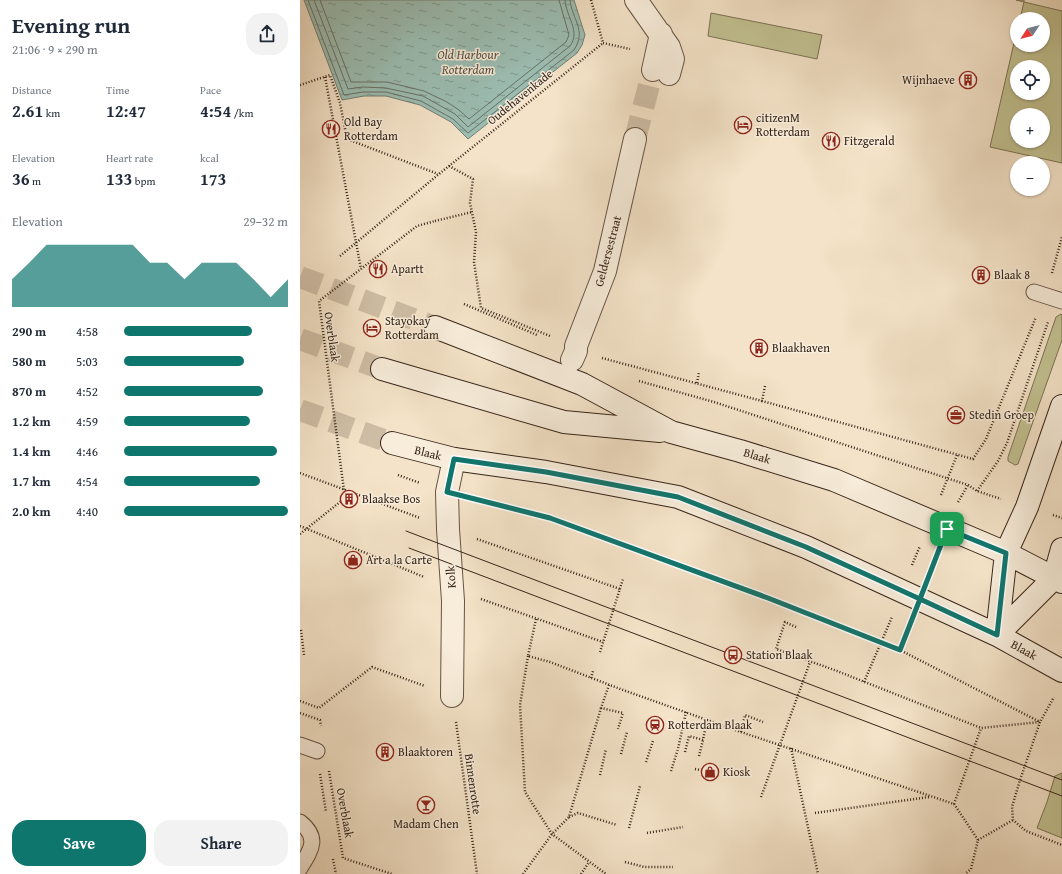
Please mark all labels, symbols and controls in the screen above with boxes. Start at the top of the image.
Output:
text: Evening run [12,9,130,41]
north arrow [1010,12,1050,52]
map controls [1010,12,1050,196]
button: share [246,13,288,55]
text: 21:06 · 9 × 290 m [12,40,98,59]
water label: Old Harbour Rotterdam [437,45,500,79]
button: locate [1010,60,1050,100]
street label: Oudehavenkade [483,65,556,128]
building icon: Wijnhaeve [958,70,978,90]
place label: Wijnhaeve [902,71,955,88]
text: Distance [12,82,51,98]
text: Time [106,82,129,98]
text: Pace [200,82,221,98]
text: 2.61 [12,98,43,123]
text: 12:47 [106,98,146,123]
text: 4:54 [200,98,231,123]
text: km [43,105,60,121]
text: /km [231,105,253,121]
button: + [1010,108,1050,148]
place label: citizenM Rotterdam [756,109,810,140]
place label: Old Bay Rotterdam [344,113,398,144]
hotel icon: citizenM Rotterdam [733,115,753,135]
restaurant icon: Old Bay Rotterdam [321,119,341,139]
restaurant icon: Fitzgerald [821,131,841,151]
place label: Fitzgerald [844,132,895,149]
text: Elevation [12,150,55,166]
text: Heart rate [106,150,153,166]
text: kcal [200,150,219,166]
button: − [1010,156,1050,196]
text: 36 [12,166,30,191]
text: 133 [106,166,132,191]
text: 173 [200,166,226,191]
text: m [30,173,41,189]
text: bpm [132,173,155,189]
text: Elevation [12,212,63,231]
text: 29–32 m [243,212,288,231]
street label: Geldersestraat [590,213,625,288]
restaurant icon: Apartt [368,259,388,279]
place label: Apartt [391,260,425,277]
building icon: Blaak 8 [971,265,991,285]
place label: Blaak 8 [994,266,1030,283]
street label: Overblaak [321,311,345,364]
place label: Stayokay Rotterdam [385,312,439,343]
hotel icon: Stayokay Rotterdam [362,318,382,338]
text: 290 m [12,322,46,341]
text: 4:58 [76,322,98,341]
building icon: Blaakhaven [749,338,769,358]
place label: Blaakhaven [772,339,830,356]
text: 580 m [12,352,46,371]
text: 5:03 [76,352,98,371]
text: 870 m [12,382,46,401]
text: 4:52 [76,382,98,401]
office icon: Stedin Groep [946,405,966,425]
place label: Stedin Groep [969,406,1034,423]
text: 1.2 km [12,412,51,431]
text: 4:59 [76,412,98,431]
street label: Blaak [413,441,444,464]
text: 1.4 km [12,442,51,461]
text: 4:46 [76,442,98,461]
street label: Blaak [741,443,774,468]
text: 1.7 km [12,472,51,491]
text: 4:54 [76,472,98,491]
building icon: Blaakse Bos [339,489,359,509]
place label: Blaakse Bos [362,490,421,507]
text: 2.0 km [12,502,51,521]
text: 4:40 [76,502,98,521]
pin [930,512,964,546]
icon: arrive [936,518,958,540]
shop icon: Art a la Carte [343,550,363,570]
place label: Art a la Carte [366,551,432,568]
street label: Kolk [441,564,460,589]
street label: Blaak [1008,635,1041,664]
bus stop icon: Station Blaak [723,645,743,665]
place label: Station Blaak [746,646,813,663]
station icon: Rotterdam Blaak [645,715,665,735]
place label: Rotterdam Blaak [668,716,753,733]
building icon: Blaaktoren [375,742,395,762]
place label: Blaaktoren [398,743,453,760]
street label: Binnenrotte [461,753,486,816]
shop icon: Kiosk [700,762,720,782]
place label: Kiosk [723,763,751,780]
street label: Overblaak [333,787,358,840]
bar icon: Madam Chen [416,795,436,815]
place label: Madam Chen [393,815,459,832]
button: Save [12,820,146,866]
button: Share [154,820,288,866]

